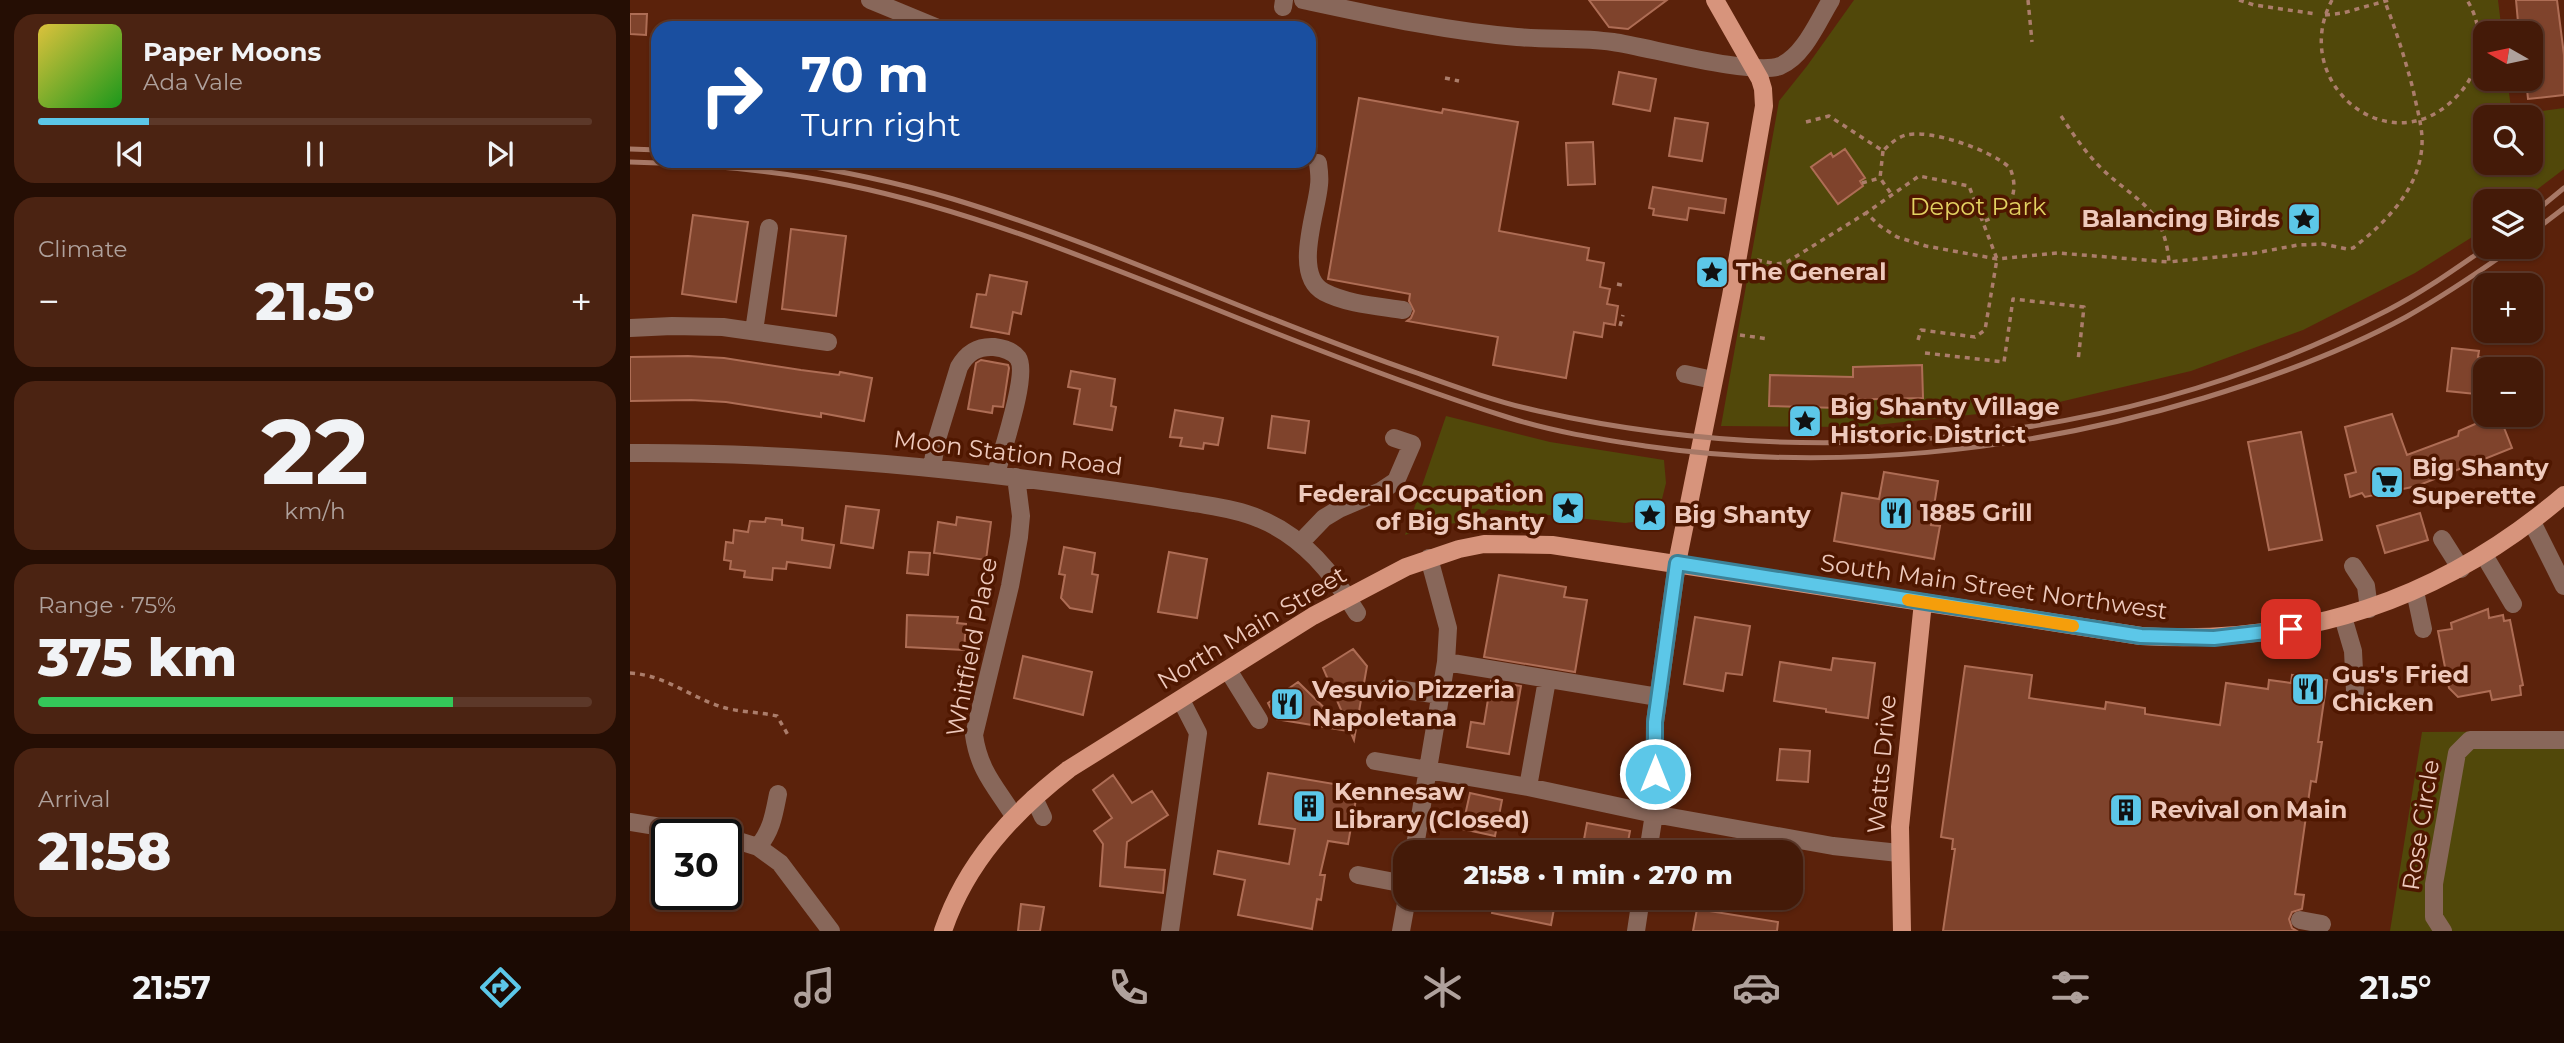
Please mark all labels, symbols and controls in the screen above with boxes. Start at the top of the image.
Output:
north arrow [2473,21,2543,91]
map controls [2473,21,2543,427]
text: Paper Moons [143,36,321,68]
text: 70 m [801,45,929,104]
icon: right [686,49,777,140]
text: Ada Vale [143,68,243,96]
text: Turn right [801,105,961,144]
button: search [2473,105,2543,175]
icon: previous [111,135,149,173]
icon: pause [296,135,334,173]
icon: next [481,135,519,173]
button: layers [2473,189,2543,259]
park label: Depot Park [1910,192,2047,221]
place icon: Balancing Birds [2285,200,2323,238]
place label: Balancing Birds [2081,204,2280,233]
text: Climate [38,235,127,263]
place icon: The General [1693,253,1731,291]
place label: The General [1736,257,1886,286]
text: 21.5° [255,270,375,333]
button: + [2473,273,2543,343]
text: − [38,278,60,325]
text: + [570,278,592,325]
button: − [2473,357,2543,427]
place label: Big Shanty Village Historic District [1830,392,2060,449]
text: 22 [261,396,369,507]
place icon: Big Shanty Village Historic District [1786,402,1824,440]
street label: Moon Station Road [892,424,1124,481]
place label: Big Shanty Superette [2412,453,2549,510]
supermarket icon: Big Shanty Superette [2368,463,2406,501]
place label: Federal Occupation of Big Shanty [1298,479,1545,536]
place icon: Federal Occupation of Big Shanty [1549,489,1587,527]
restaurant icon: 1885 Grill [1877,494,1915,532]
place icon: Big Shanty [1631,496,1669,534]
text: km/h [284,497,346,525]
place label: 1885 Grill [1920,498,2033,527]
place label: Big Shanty [1674,500,1811,529]
street label: South Main Street Northwest [1819,548,2170,625]
street label: Whitfield Place [940,555,1003,739]
street label: North Main Street [1152,560,1352,695]
text: Range · 75% [38,591,176,619]
pin [2261,599,2321,659]
icon: arrive [2272,610,2310,648]
text: 375 km [38,626,237,689]
place label: Gus's Fried Chicken [2332,660,2469,717]
restaurant icon: Gus's Fried Chicken [2289,670,2327,708]
place label: Vesuvio Pizzeria Napoletana [1311,675,1515,732]
restaurant icon: Vesuvio Pizzeria Napoletana [1268,685,1306,723]
street label: Watts Drive [1861,693,1902,835]
position arrow [1618,737,1692,811]
street label: Rose Circle [2396,757,2445,892]
place label: Kennesaw Library (Closed) [1334,777,1530,834]
text: Arrival [38,785,111,813]
building icon: Kennesaw Library (Closed) [1290,787,1328,825]
building icon: Revival on Main [2107,791,2145,829]
place label: Revival on Main [2150,795,2347,824]
speed limit sign: 30 [651,819,742,910]
text: 21:58 [38,820,171,883]
text: 21:58 · 1 min · 270 m [1463,859,1733,891]
icon: directions [476,963,525,1012]
icon: music [790,963,839,1012]
icon: phone [1104,963,1153,1012]
icon: climate [1418,963,1467,1012]
icon: car [1732,963,1781,1012]
icon: filters [2046,963,2095,1012]
text: 21:57 [132,968,211,1007]
text: 21.5° [2359,968,2431,1007]

